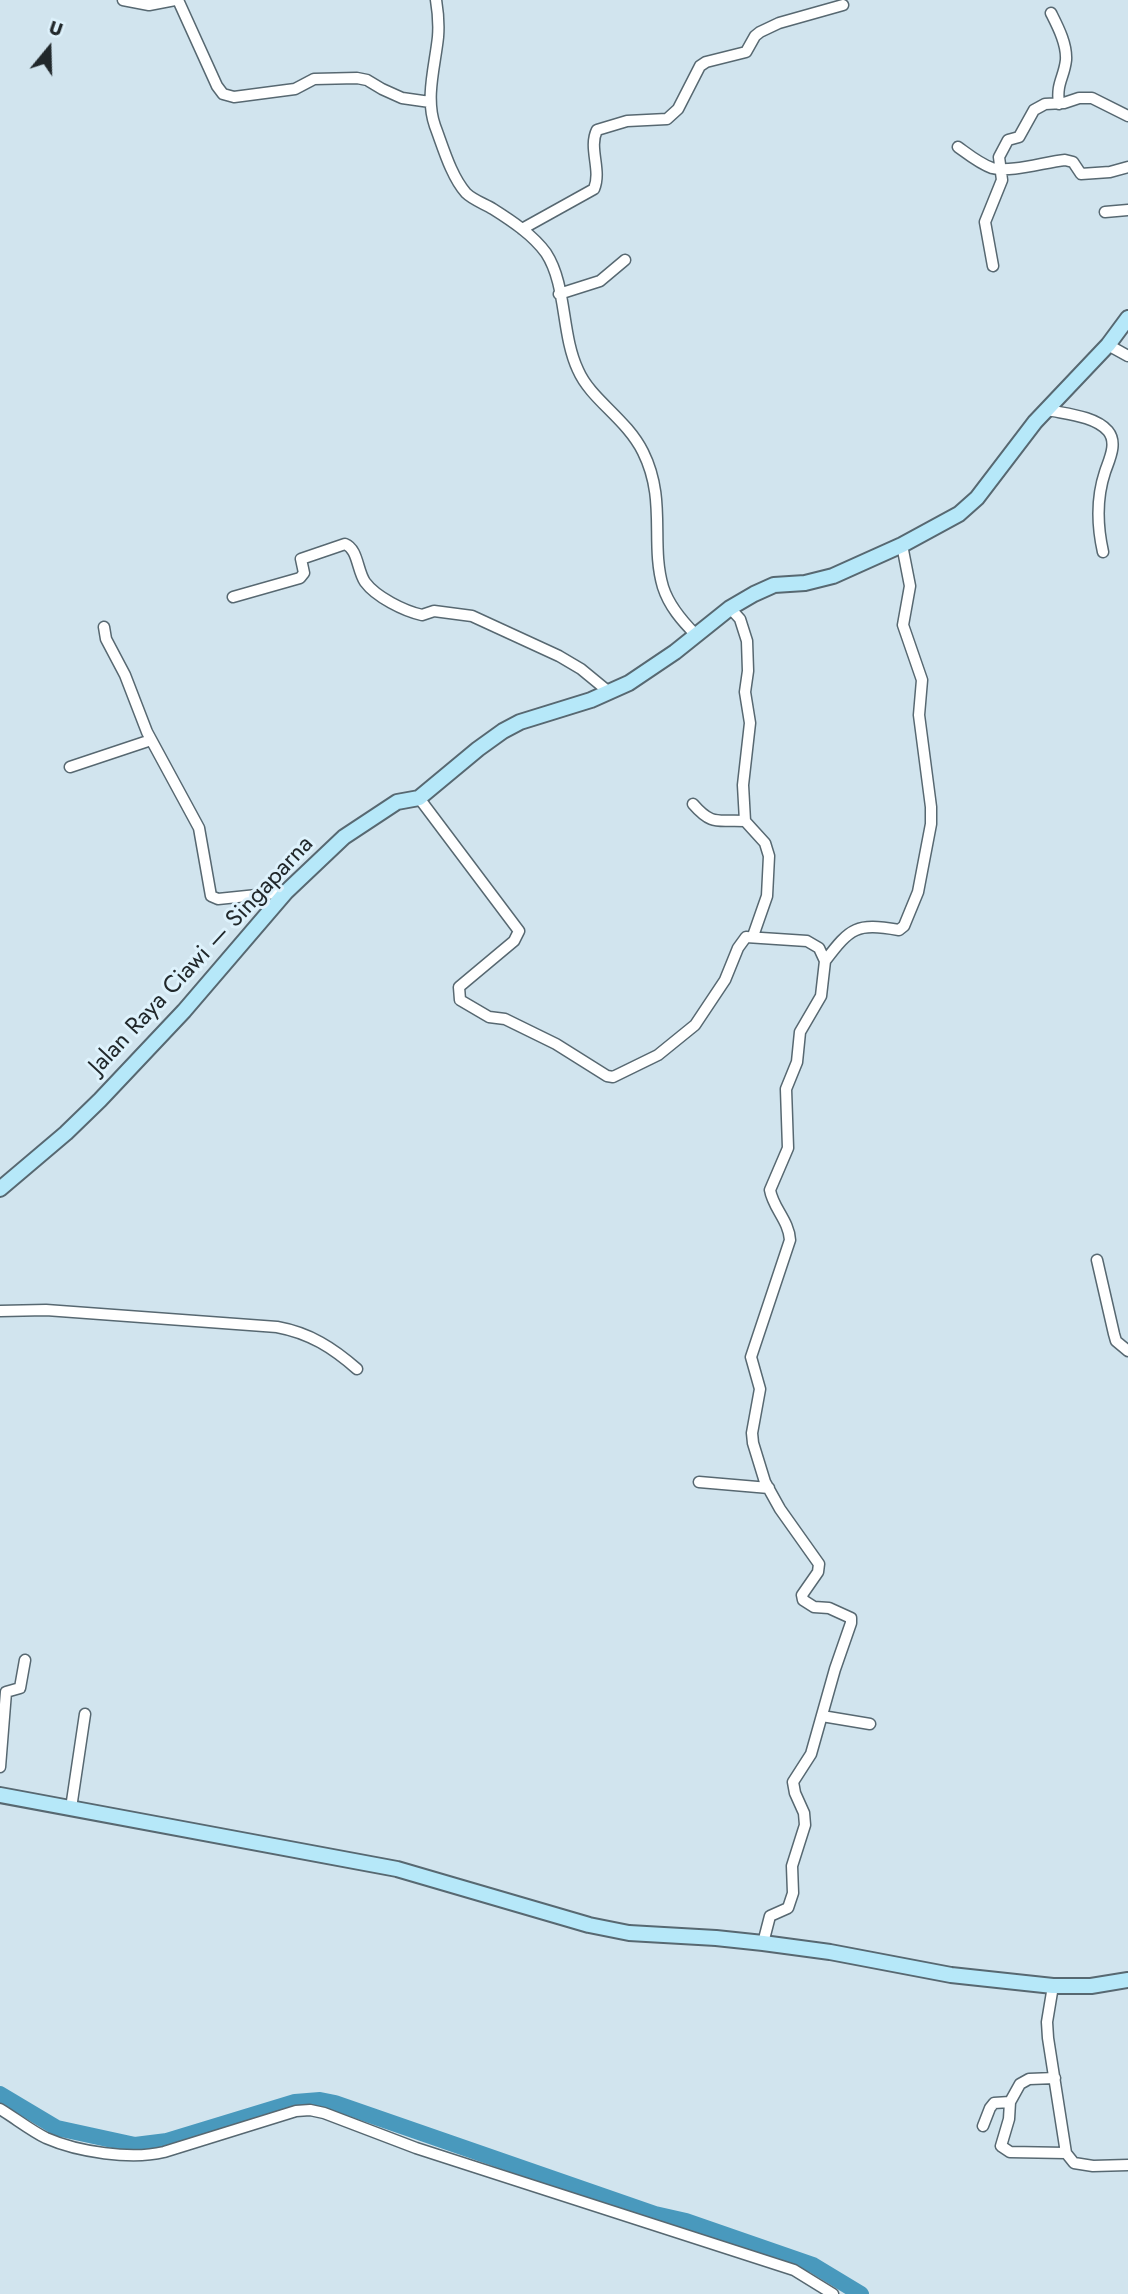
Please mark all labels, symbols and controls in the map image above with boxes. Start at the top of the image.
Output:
north arrow [14,14,84,84]
text: U [45,14,67,44]
street label: Jalan Raya Ciawi — Singaparna [84,831,320,1081]

